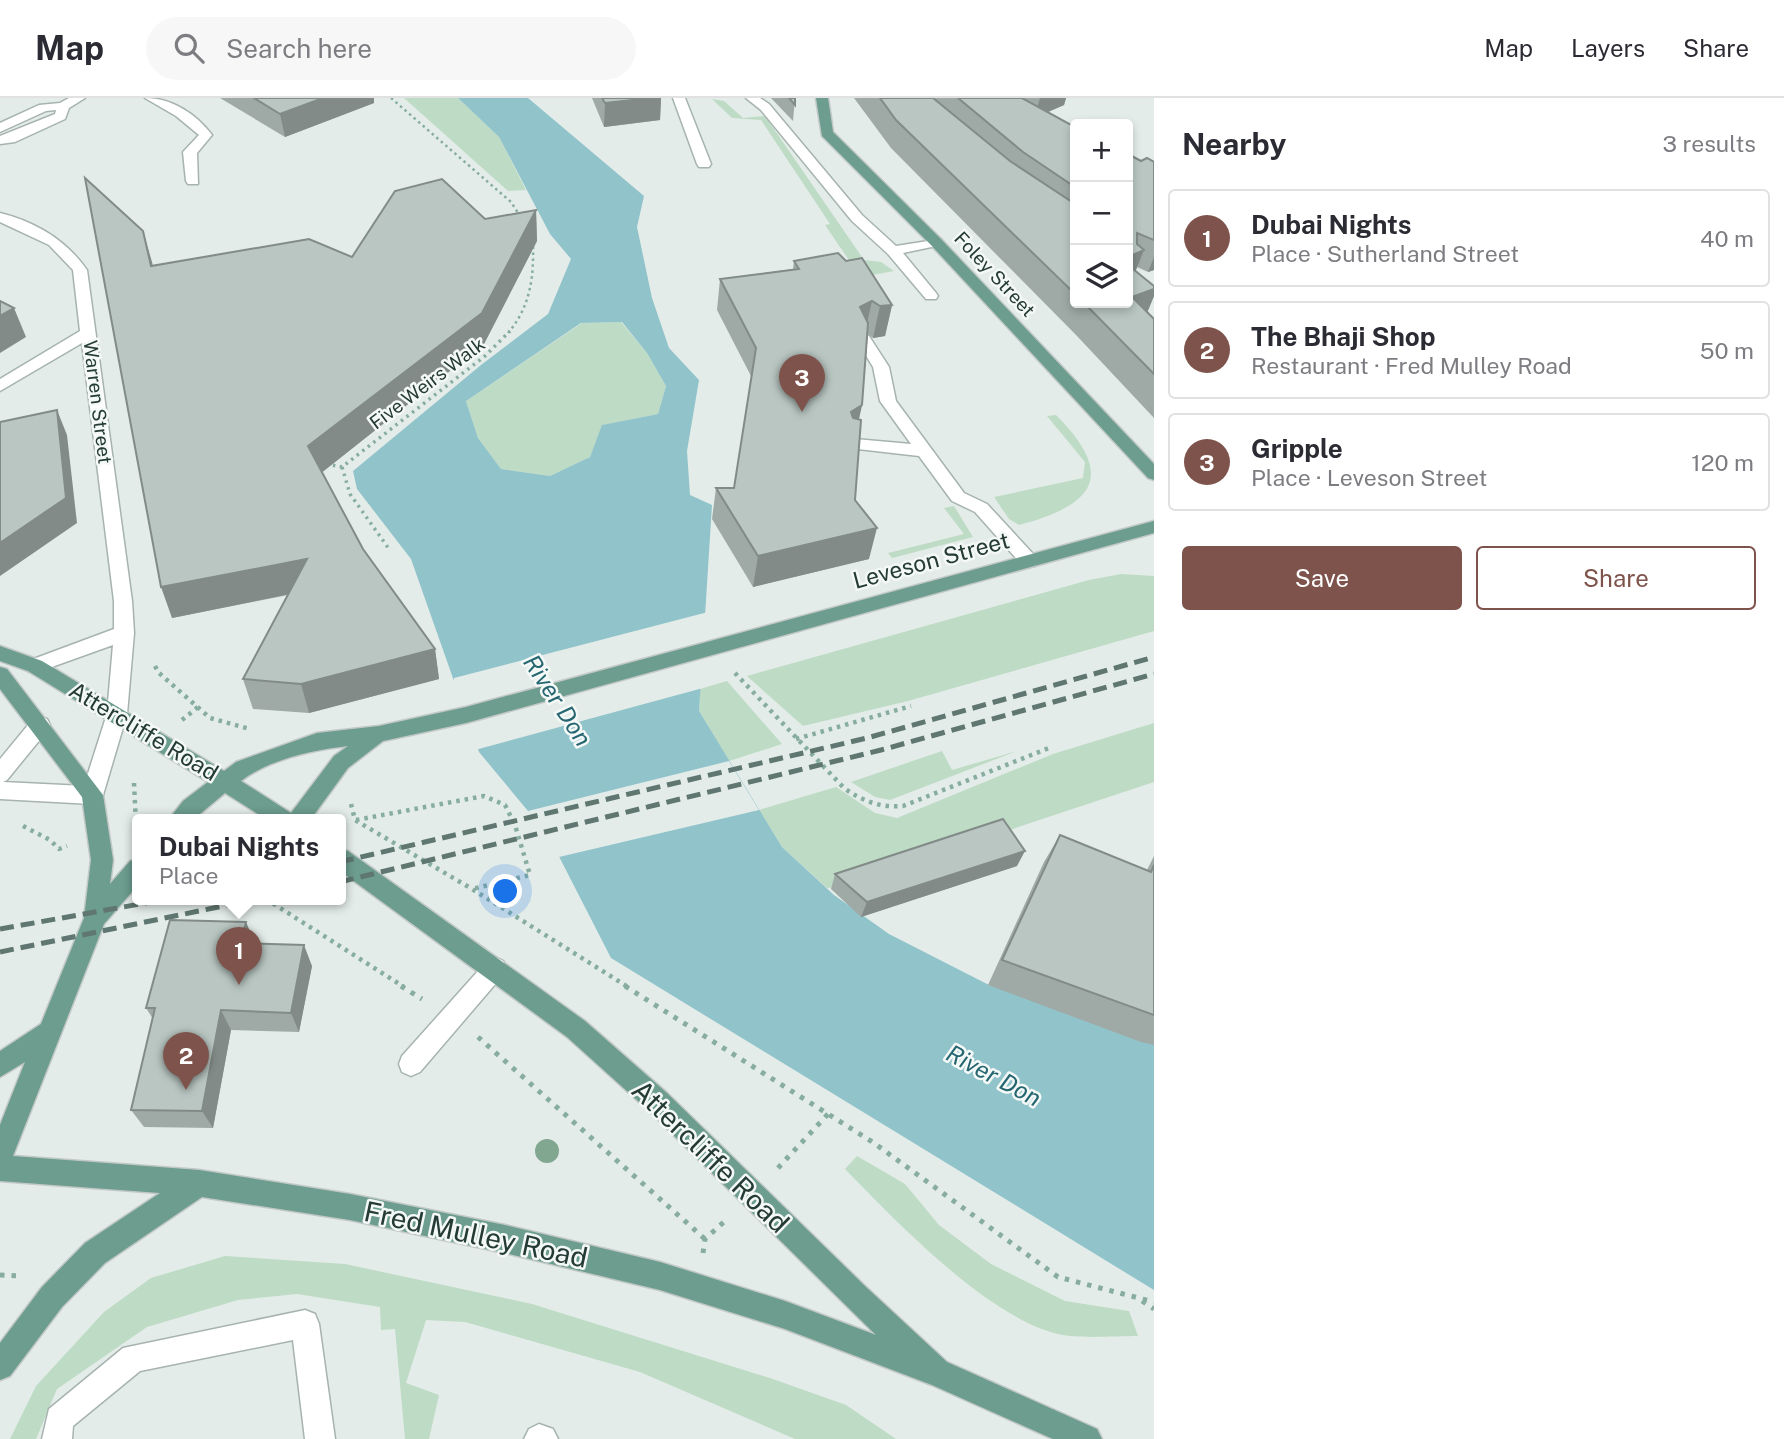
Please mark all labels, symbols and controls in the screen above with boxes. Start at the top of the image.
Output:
search box [146,17,636,80]
text: Map [35,29,104,67]
icon: search [170,29,208,67]
text: Search here [226,33,372,64]
text: Map [1484,34,1533,62]
text: Layers [1571,34,1645,62]
text: Share [1683,34,1749,62]
map controls [1070,119,1133,308]
button: + [1070,119,1133,182]
text: Nearby [1182,126,1286,162]
text: 3 results [1662,130,1756,157]
button: − [1070,182,1133,245]
text: Dubai Nights [1251,209,1411,240]
text: 1 [1202,225,1212,252]
text: 40 m [1700,225,1754,252]
street label: Foley Street [950,227,1040,321]
text: Place · Sutherland Street [1251,240,1519,267]
button: layers [1070,245,1133,308]
text: The Bhaji Shop [1251,321,1436,352]
street label: Five Weirs Walk [365,332,489,433]
text: 2 [1200,337,1214,364]
text: 50 m [1700,337,1754,364]
street label: Warren Street [80,339,116,465]
text: Restaurant · Fred Mulley Road [1251,352,1572,379]
pin: 3 [779,354,825,412]
text: Gripple [1251,433,1343,464]
text: 3 [1199,449,1215,476]
text: 120 m [1691,449,1754,476]
text: Place · Leveson Street [1251,464,1487,491]
street label: Leveson Street [850,526,1012,594]
button: Save [1182,546,1462,610]
button: Share [1476,546,1756,610]
water label: River Don [518,649,598,751]
street label: Attercliffe Road [65,676,223,786]
popup [132,814,346,905]
text: Dubai Nights [159,831,319,862]
text: Place [159,862,218,889]
your location [488,874,522,908]
pin: 1 [216,927,262,985]
pin: 2 [163,1032,209,1090]
water label: River Don [942,1038,1046,1112]
street label: Attercliffe Road [626,1073,796,1239]
street label: Fred Mulley Road [361,1194,591,1274]

